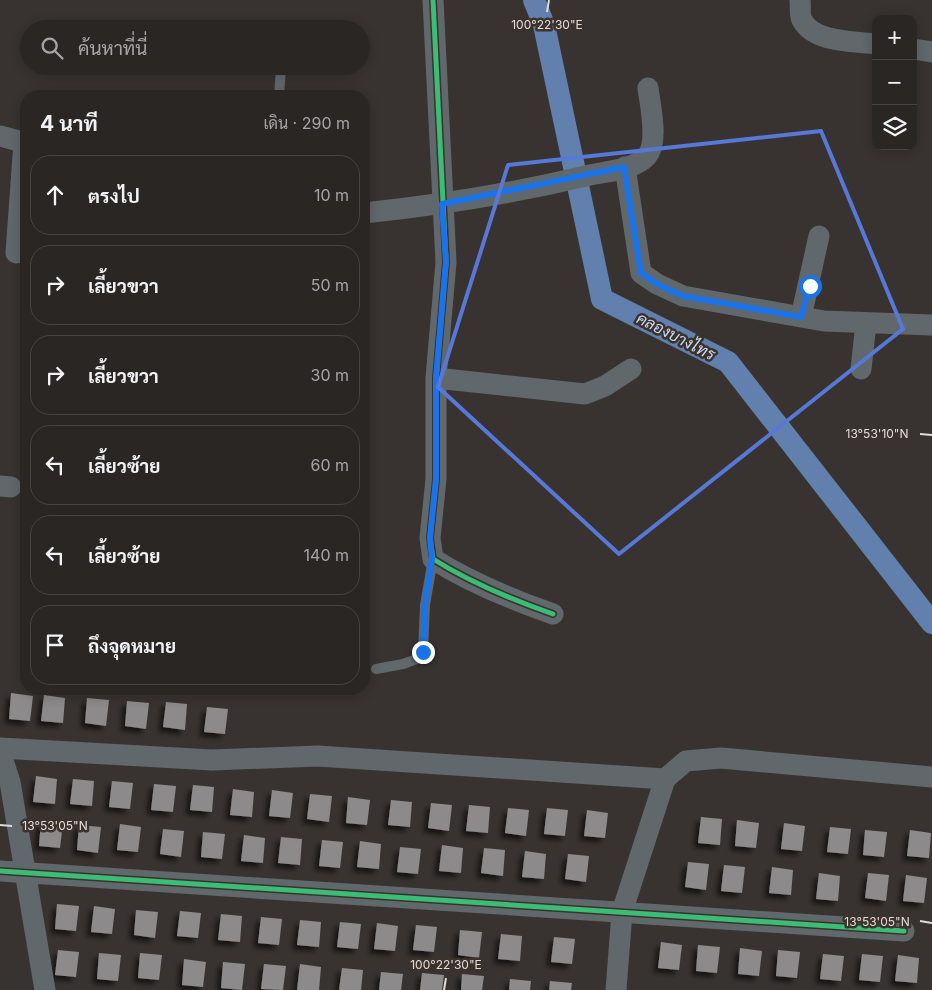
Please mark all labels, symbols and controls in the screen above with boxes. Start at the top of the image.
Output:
map controls [872,15,917,150]
button: + [872,15,917,60]
text: 100°22'30"E [511,17,583,32]
search box [20,20,370,75]
icon: search [38,34,66,62]
text: ค้นหาที่นี่ [78,37,147,60]
button: − [872,60,917,105]
button: layers [872,105,917,150]
text: 4 นาที [40,111,98,136]
text: เดิน · 290 m [263,113,350,133]
icon: ahead [41,181,69,209]
text: ตรงไป [88,185,140,208]
text: 10 m [314,185,349,205]
icon: right [41,271,69,299]
text: เลี้ยวขวา [88,275,159,298]
text: 50 m [311,275,349,295]
route start [799,275,822,298]
water label: คลองบางไทร [633,307,720,365]
icon: right [41,361,69,389]
text: เลี้ยวขวา [88,365,159,388]
text: 30 m [311,365,349,385]
text: 13°53'10"N [846,426,908,441]
icon: left [41,451,69,479]
text: เลี้ยวซ้าย [88,455,160,478]
text: 60 m [310,455,349,475]
icon: left [41,541,69,569]
text: เลี้ยวซ้าย [88,545,160,568]
text: 140 m [304,545,349,565]
icon: arrive [41,631,69,659]
text: ถึงจุดหมาย [88,635,176,658]
route end [412,641,435,664]
text: 13°53'05"N [22,818,88,833]
text: 13°53'05"N [844,914,910,929]
text: 100°22'30"E [410,957,482,972]

